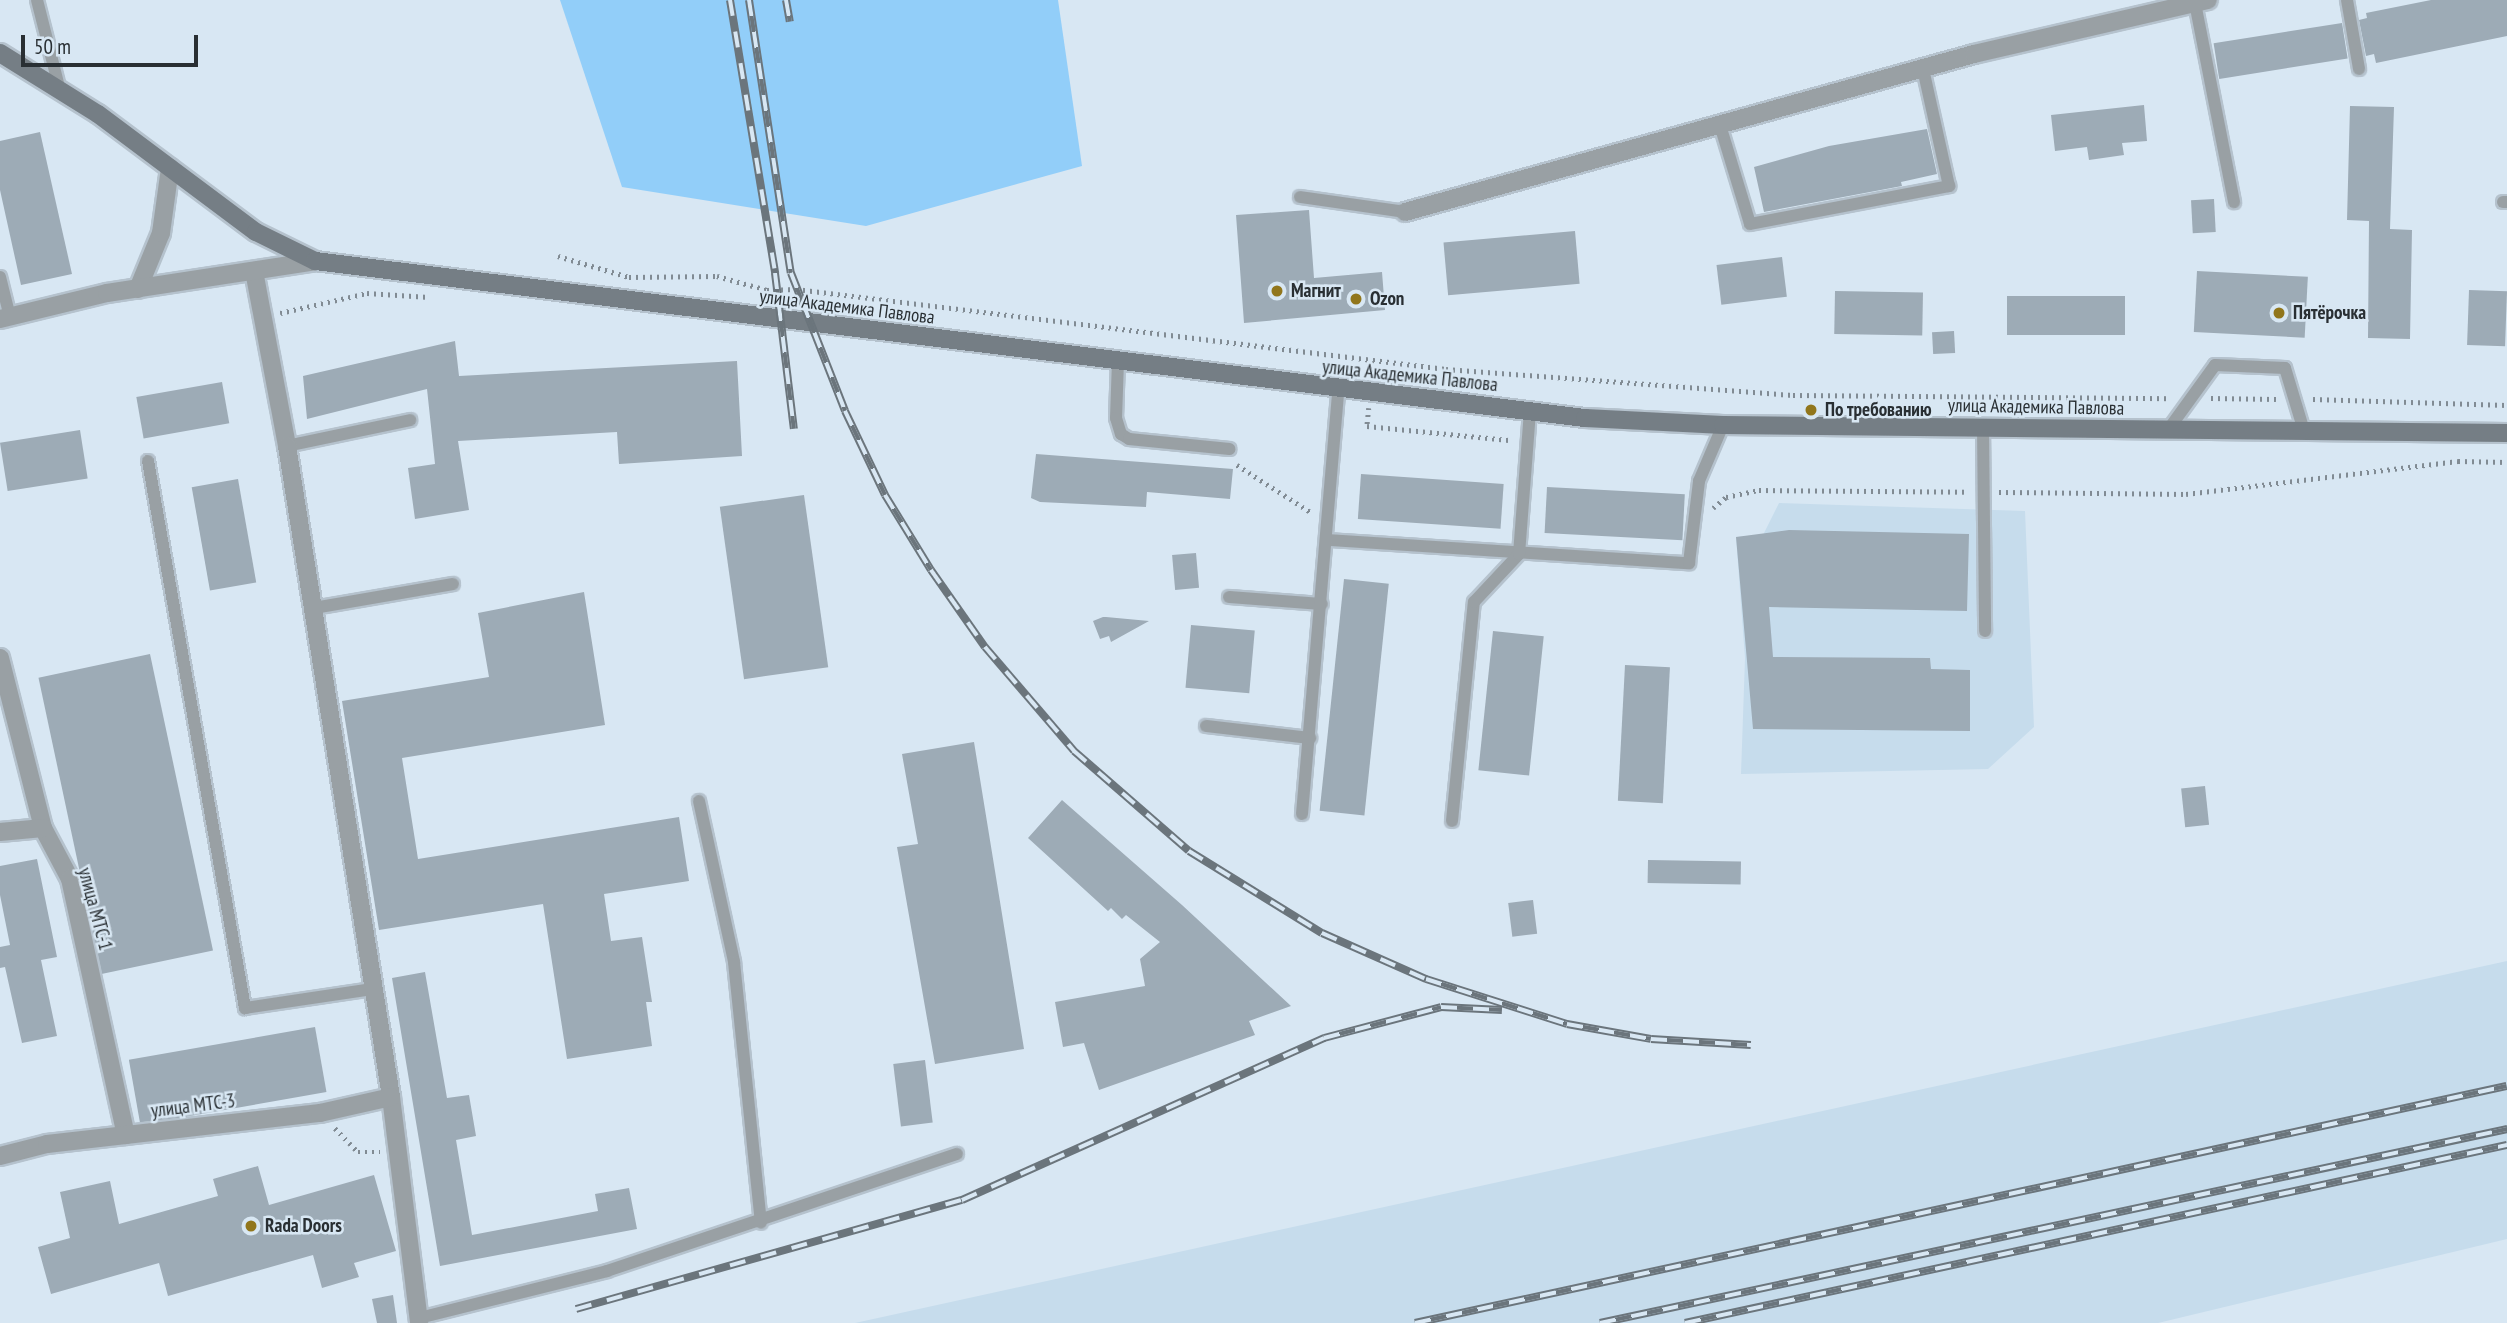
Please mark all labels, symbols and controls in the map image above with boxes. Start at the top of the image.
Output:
scale bar [24,21,201,65]
text: 50 m [34,33,71,60]
place label: Магнит [1291,280,1341,302]
marker: Магнит [1269,283,1285,299]
street label: улица Академика Павлова [758,285,936,329]
place label: Ozon [1370,288,1404,310]
marker: Ozon [1348,291,1364,307]
place label: Пятёрочка [2293,302,2366,324]
marker: Пятёрочка [2271,305,2287,321]
street label: улица Академика Павлова [1321,355,1499,397]
street label: улица Академика Павлова [1947,394,2125,420]
place label: По требованию [1825,399,1932,421]
marker: По требованию [1803,402,1819,418]
street label: улица МТС-1 [73,865,117,953]
street label: улица МТС-3 [150,1090,236,1122]
place label: Rada Doors [265,1215,342,1237]
marker: Rada Doors [243,1218,259,1234]

